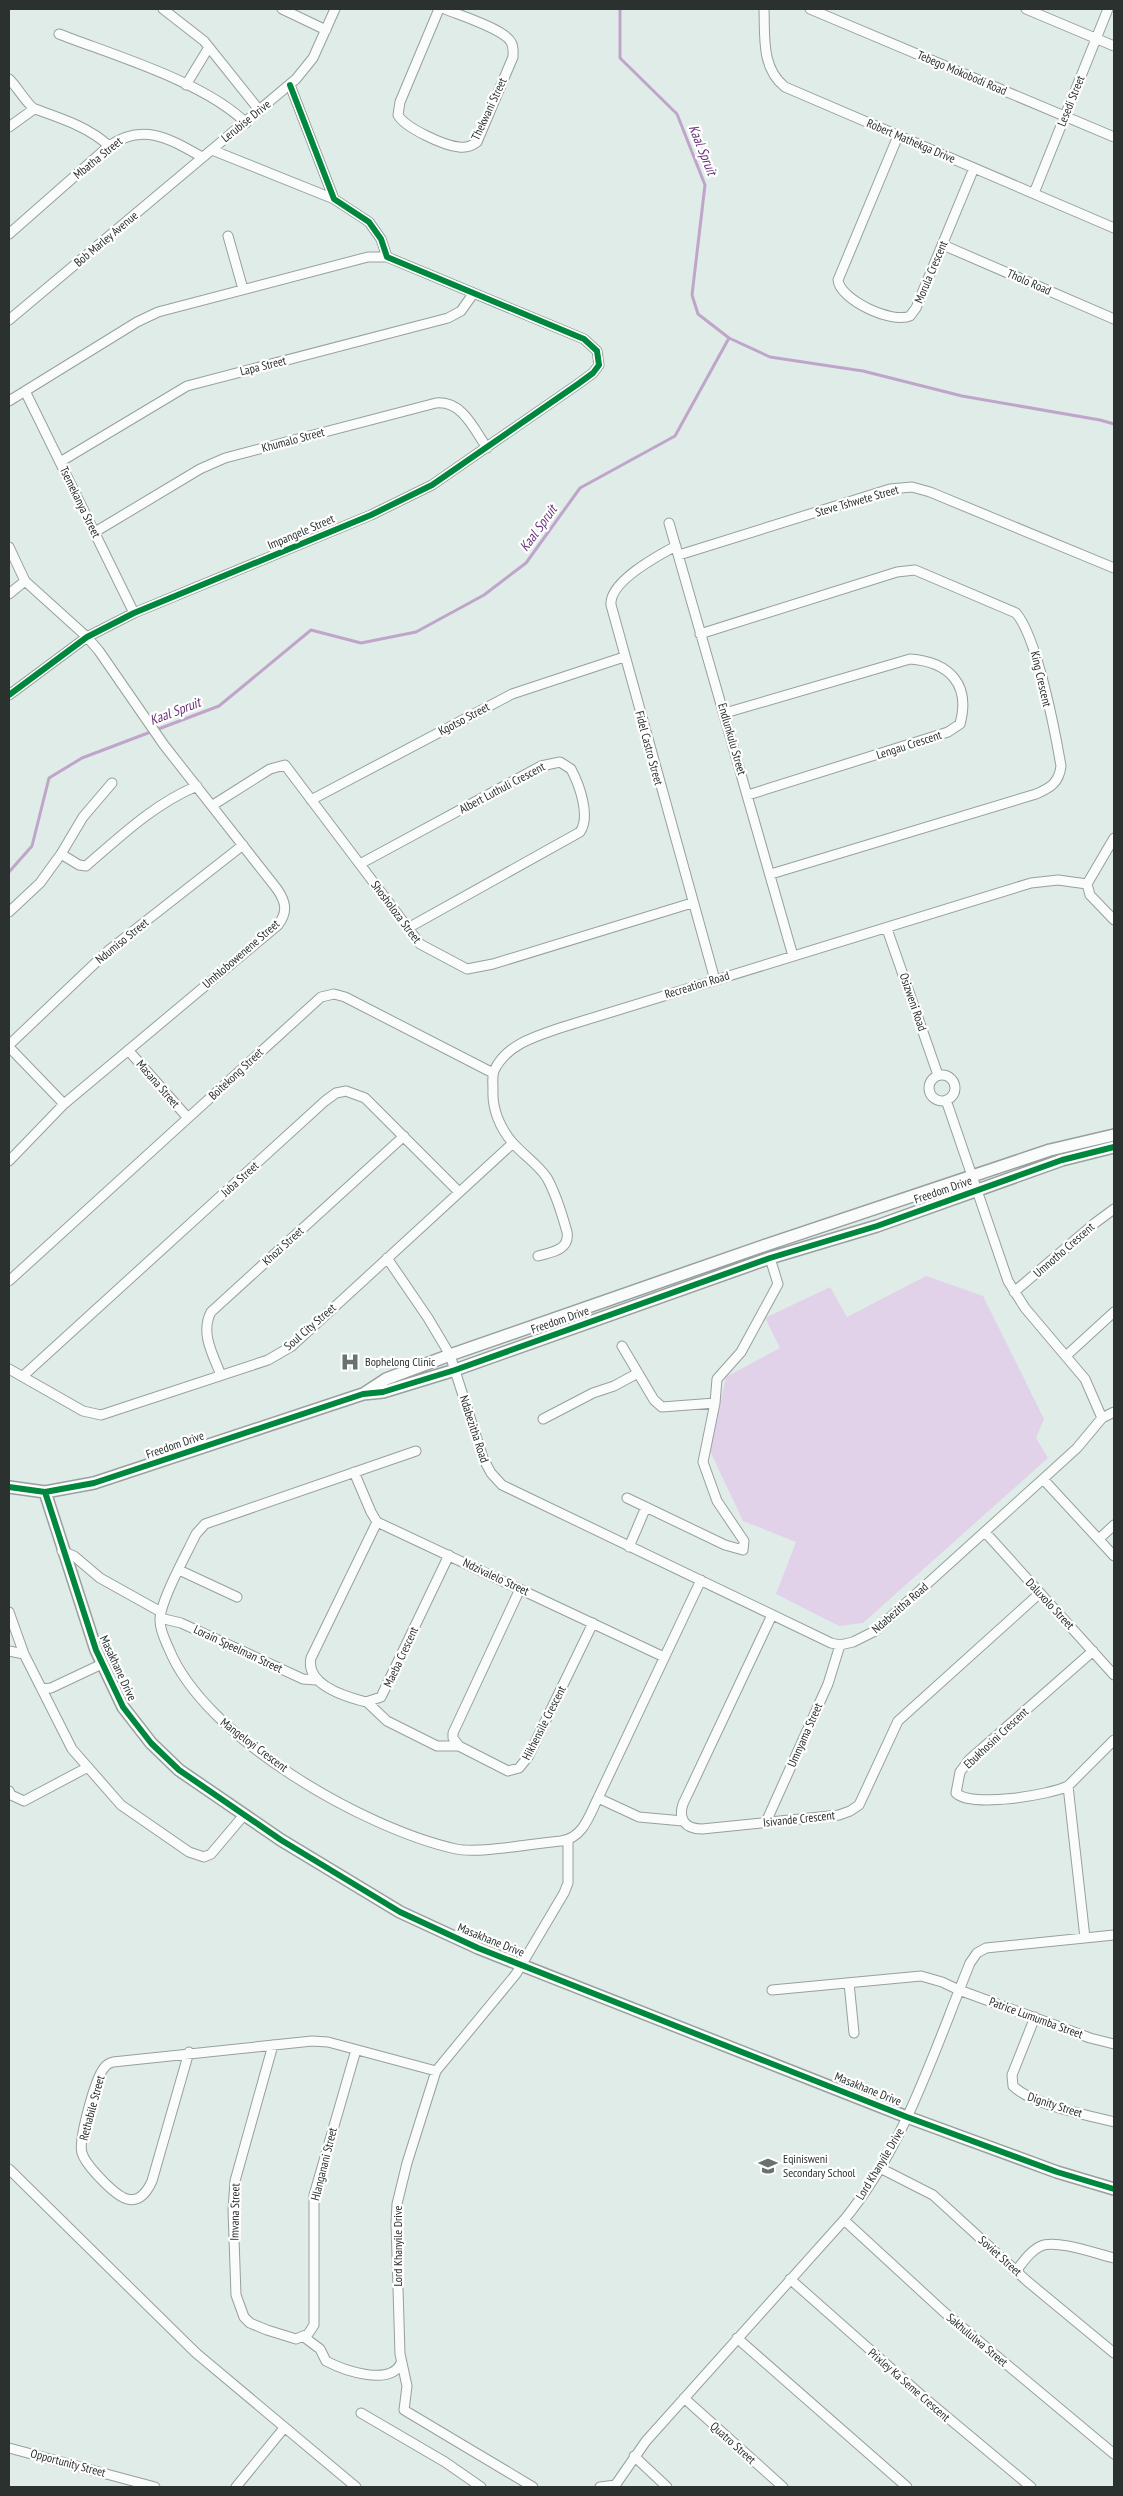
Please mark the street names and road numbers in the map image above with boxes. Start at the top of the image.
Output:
street label: Tebego Mokobodi Road [915,47,1009,98]
street label: Lesedi Street [1054,73,1088,128]
street label: Thekwani Street [468,74,510,143]
street label: Lerubise Drive [218,96,273,145]
street label: Robert Mathekga Drive [865,115,958,166]
street label: Mbatha Street [70,133,126,182]
street label: Bob Marley Avenue [71,208,141,270]
street label: Morula Crescent [911,238,951,305]
street label: Tholo Road [1005,265,1054,298]
street label: Lapa Street [238,352,288,378]
street label: Khumalo Street [260,424,327,455]
street label: Tsemekanya Street [57,464,104,541]
street label: Steve Tshwete Street [813,481,901,520]
street label: Impangele Street [265,510,337,552]
street label: King Crescent [1028,650,1055,709]
street label: Kgotso Street [436,699,493,738]
street label: Endlunkulu Street [715,701,750,777]
street label: Fidel Castro Street [632,709,667,787]
street label: Lengau Crescent [874,727,944,762]
street label: Albert Luthuli Crescent [456,758,548,816]
street label: Shosholoza Street [368,877,425,947]
street label: Ndumiso Street [92,914,152,967]
street label: Umhlobowenene Street [199,916,283,991]
street label: Recreation Road [663,968,731,1001]
street label: Osizweni Road [897,971,930,1033]
street label: Boitekong Street [205,1044,267,1103]
street label: Masana Street [133,1057,184,1111]
street label: Juba Street [217,1157,262,1200]
street label: Freedom Drive [912,1173,974,1206]
street label: Umnotho Crescent [1030,1219,1098,1280]
street label: Khozi Street [259,1223,307,1268]
street label: Soul City Street [281,1300,339,1353]
street label: Freedom Drive [529,1303,591,1336]
street label: Ndabezitha Road [457,1393,492,1464]
street label: Freedom Drive [144,1428,206,1461]
street label: Ndzivalelo Street [461,1555,532,1599]
street label: Daluxolo Street [1023,1575,1078,1633]
street label: Ndabezitha Road [868,1579,931,1636]
street label: Lorain Speelman Street [191,1621,286,1676]
street label: Maeba Crescent [380,1623,421,1689]
street label: Masakhane Drive [97,1633,140,1703]
street label: Hikhensile Crescent [518,1682,569,1762]
street label: Umnyama Street [784,1700,826,1769]
street label: Ebukhosini Crescent [960,1703,1032,1771]
street label: Mangeloyi Crescent [218,1714,292,1775]
street label: Isivande Crescent [762,1807,836,1830]
street label: Masakhane Drive [456,1919,527,1960]
street label: Patrice Lumumba Street [987,1994,1086,2042]
street label: Masakhane Drive [833,2068,904,2109]
street label: Rethabile Street [76,2073,108,2142]
street label: Dignity Street [1026,2089,1085,2121]
street label: Hlanganani Street [307,2125,340,2202]
street label: Lord Khanyile Drive [852,2125,907,2202]
street label: Imvana Street [226,2182,243,2241]
street label: Lord Khanyile Drive [390,2205,405,2287]
street label: Soviet Street [976,2232,1026,2279]
street label: Sakhululwa Street [944,2310,1011,2370]
street label: Prixley Ka Seme Crescent [865,2345,954,2425]
street label: Quatro Street [708,2418,760,2467]
street label: Opportunity Street [29,2445,108,2480]

